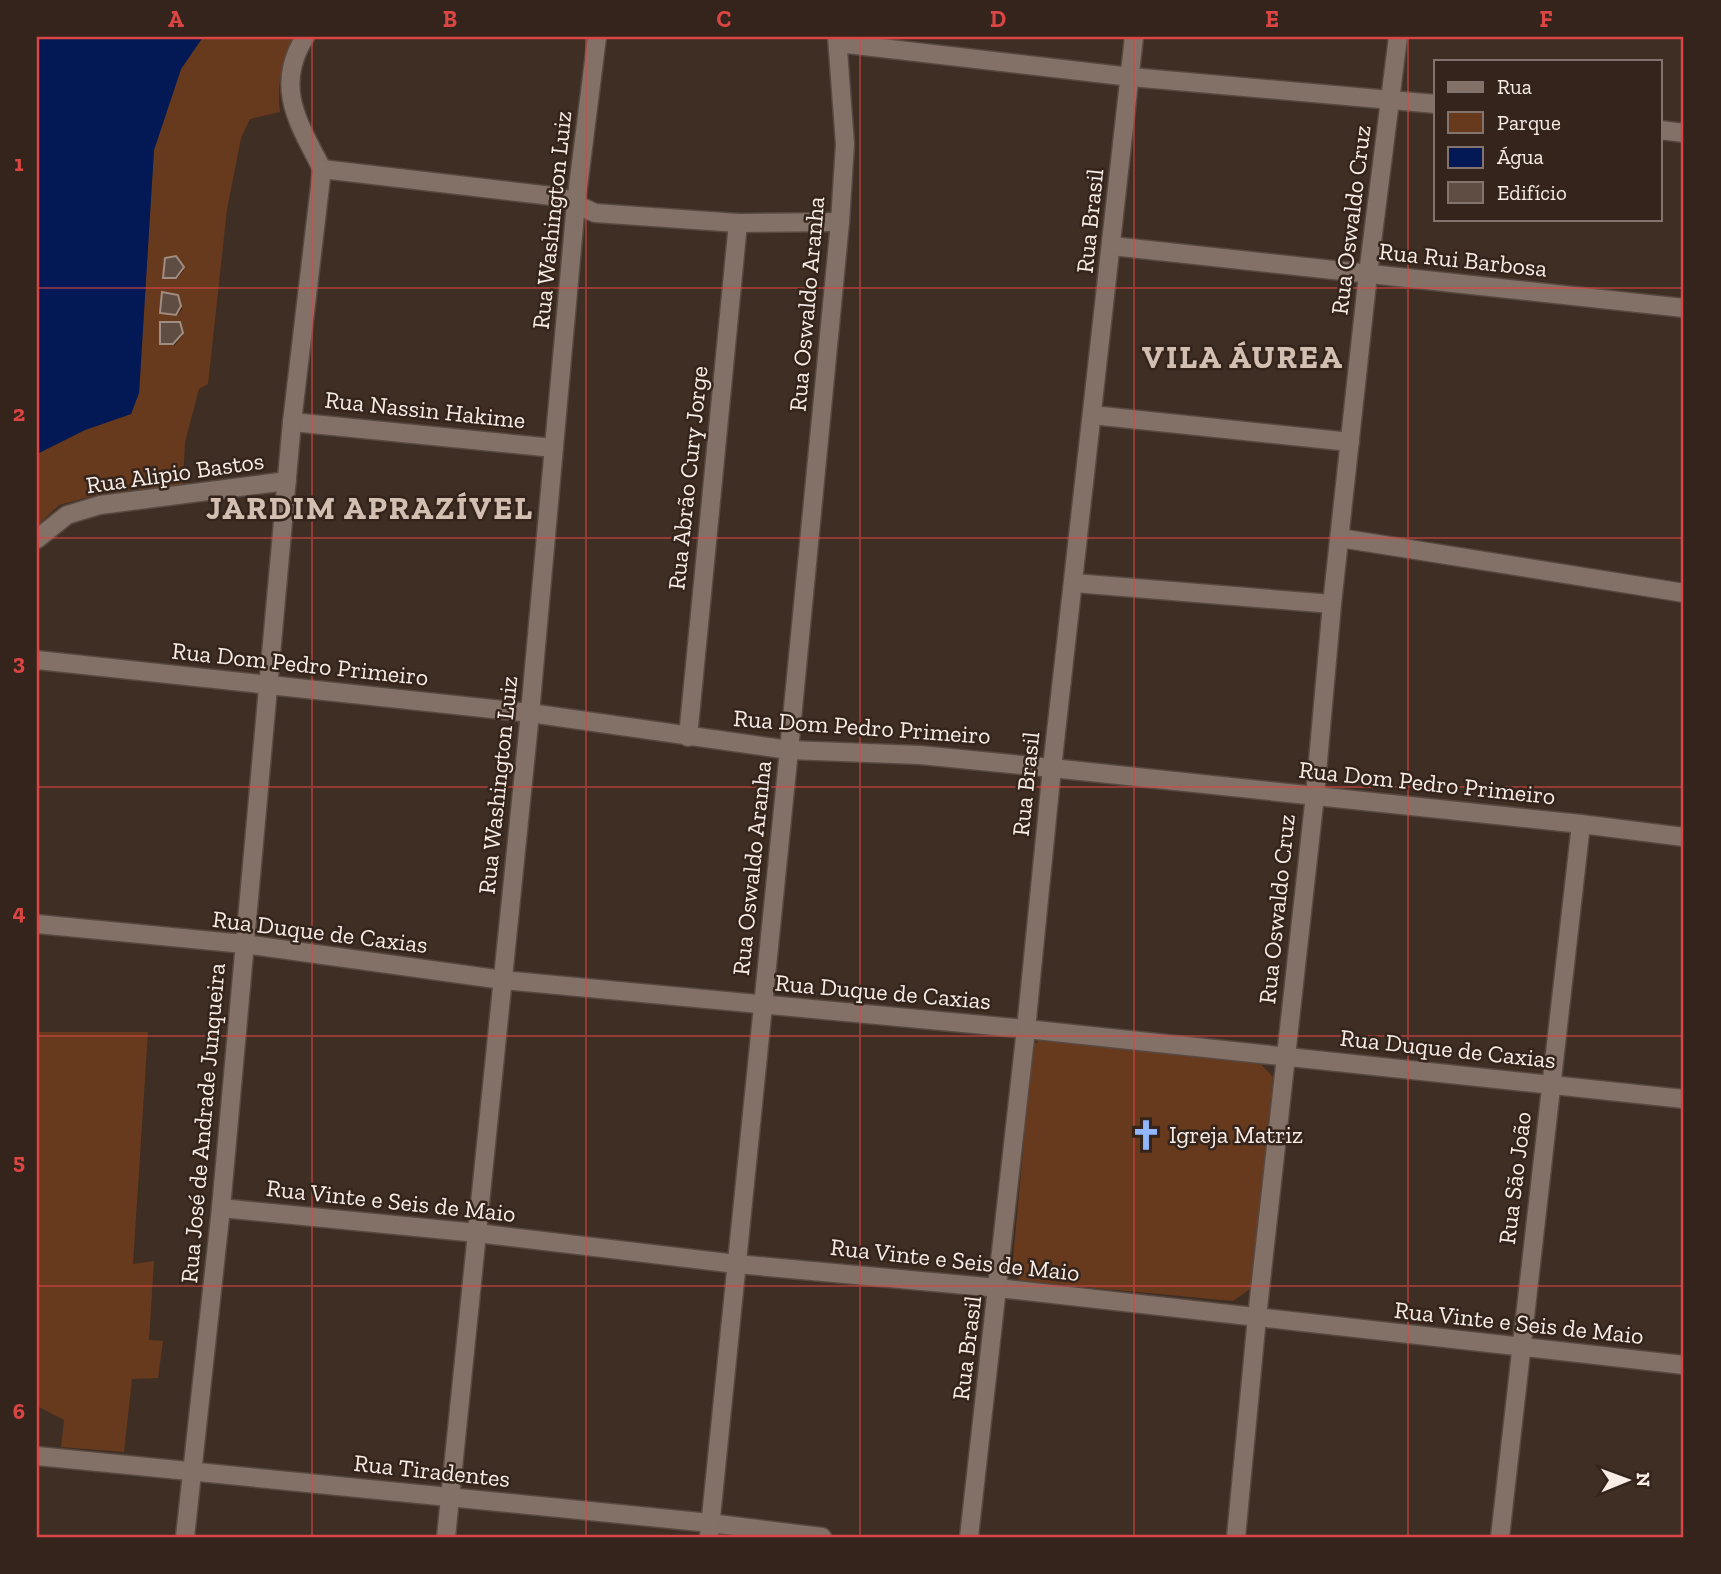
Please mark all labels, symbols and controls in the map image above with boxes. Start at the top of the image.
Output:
text: A [168,5,184,33]
text: B [443,5,457,33]
text: C [717,5,731,33]
text: D [990,5,1006,33]
text: E [1265,5,1279,33]
text: F [1539,5,1553,33]
legend [1434,60,1662,220]
text: Rua [1497,74,1532,99]
street label: Rua Washington Luiz [526,109,577,331]
text: Parque [1497,110,1561,135]
street label: Rua Oswaldo Cruz [1324,123,1377,316]
text: Água [1497,144,1544,169]
text: 1 [14,149,24,177]
street label: Rua Brasil [1070,167,1109,275]
text: Edifício [1497,180,1567,205]
street label: Rua Oswaldo Aranha [783,195,830,413]
street label: Rua Rui Barbosa [1377,236,1549,283]
district label: VILA ÁUREA [1142,338,1344,376]
street label: Rua Abrão Cury Jorge [661,364,714,591]
street label: Rua Nassin Hakime [323,385,527,434]
text: 2 [13,399,25,427]
street label: Rua Alipio Bastos [84,446,266,499]
district label: JARDIM APRAZÍVEL [206,489,534,527]
street label: Rua Dom Pedro Primeiro [170,636,430,691]
text: 3 [13,648,25,676]
street label: Rua Washington Luiz [472,674,523,896]
street label: Rua Dom Pedro Primeiro [732,703,992,750]
street label: Rua Brasil [1006,730,1045,838]
street label: Rua Dom Pedro Primeiro [1297,755,1557,810]
street label: Rua Oswaldo Aranha [726,759,777,977]
street label: Rua Oswaldo Cruz [1252,813,1301,1005]
text: 4 [12,898,26,926]
street label: Rua Duque de Caxias [211,904,429,959]
street label: Rua José de Andrade Junqueira [174,961,231,1284]
street label: Rua Duque de Caxias [774,968,992,1015]
street label: Rua Duque de Caxias [1339,1023,1557,1074]
street label: Rua São João [1492,1110,1537,1246]
church icon: Igreja Matriz [1129,1118,1163,1152]
place label: Igreja Matriz [1169,1120,1303,1149]
text: 5 [13,1147,25,1175]
street label: Rua Vinte e Seis de Maio [265,1173,517,1228]
street label: Rua Vinte e Seis de Maio [829,1232,1081,1287]
street label: Rua Brasil [946,1294,987,1402]
street label: Rua Vinte e Seis de Maio [1393,1295,1645,1350]
text: 6 [13,1397,25,1425]
north arrow [1592,1444,1662,1514]
street label: Rua Tiradentes [352,1448,512,1493]
text: N [1632,1472,1655,1487]

